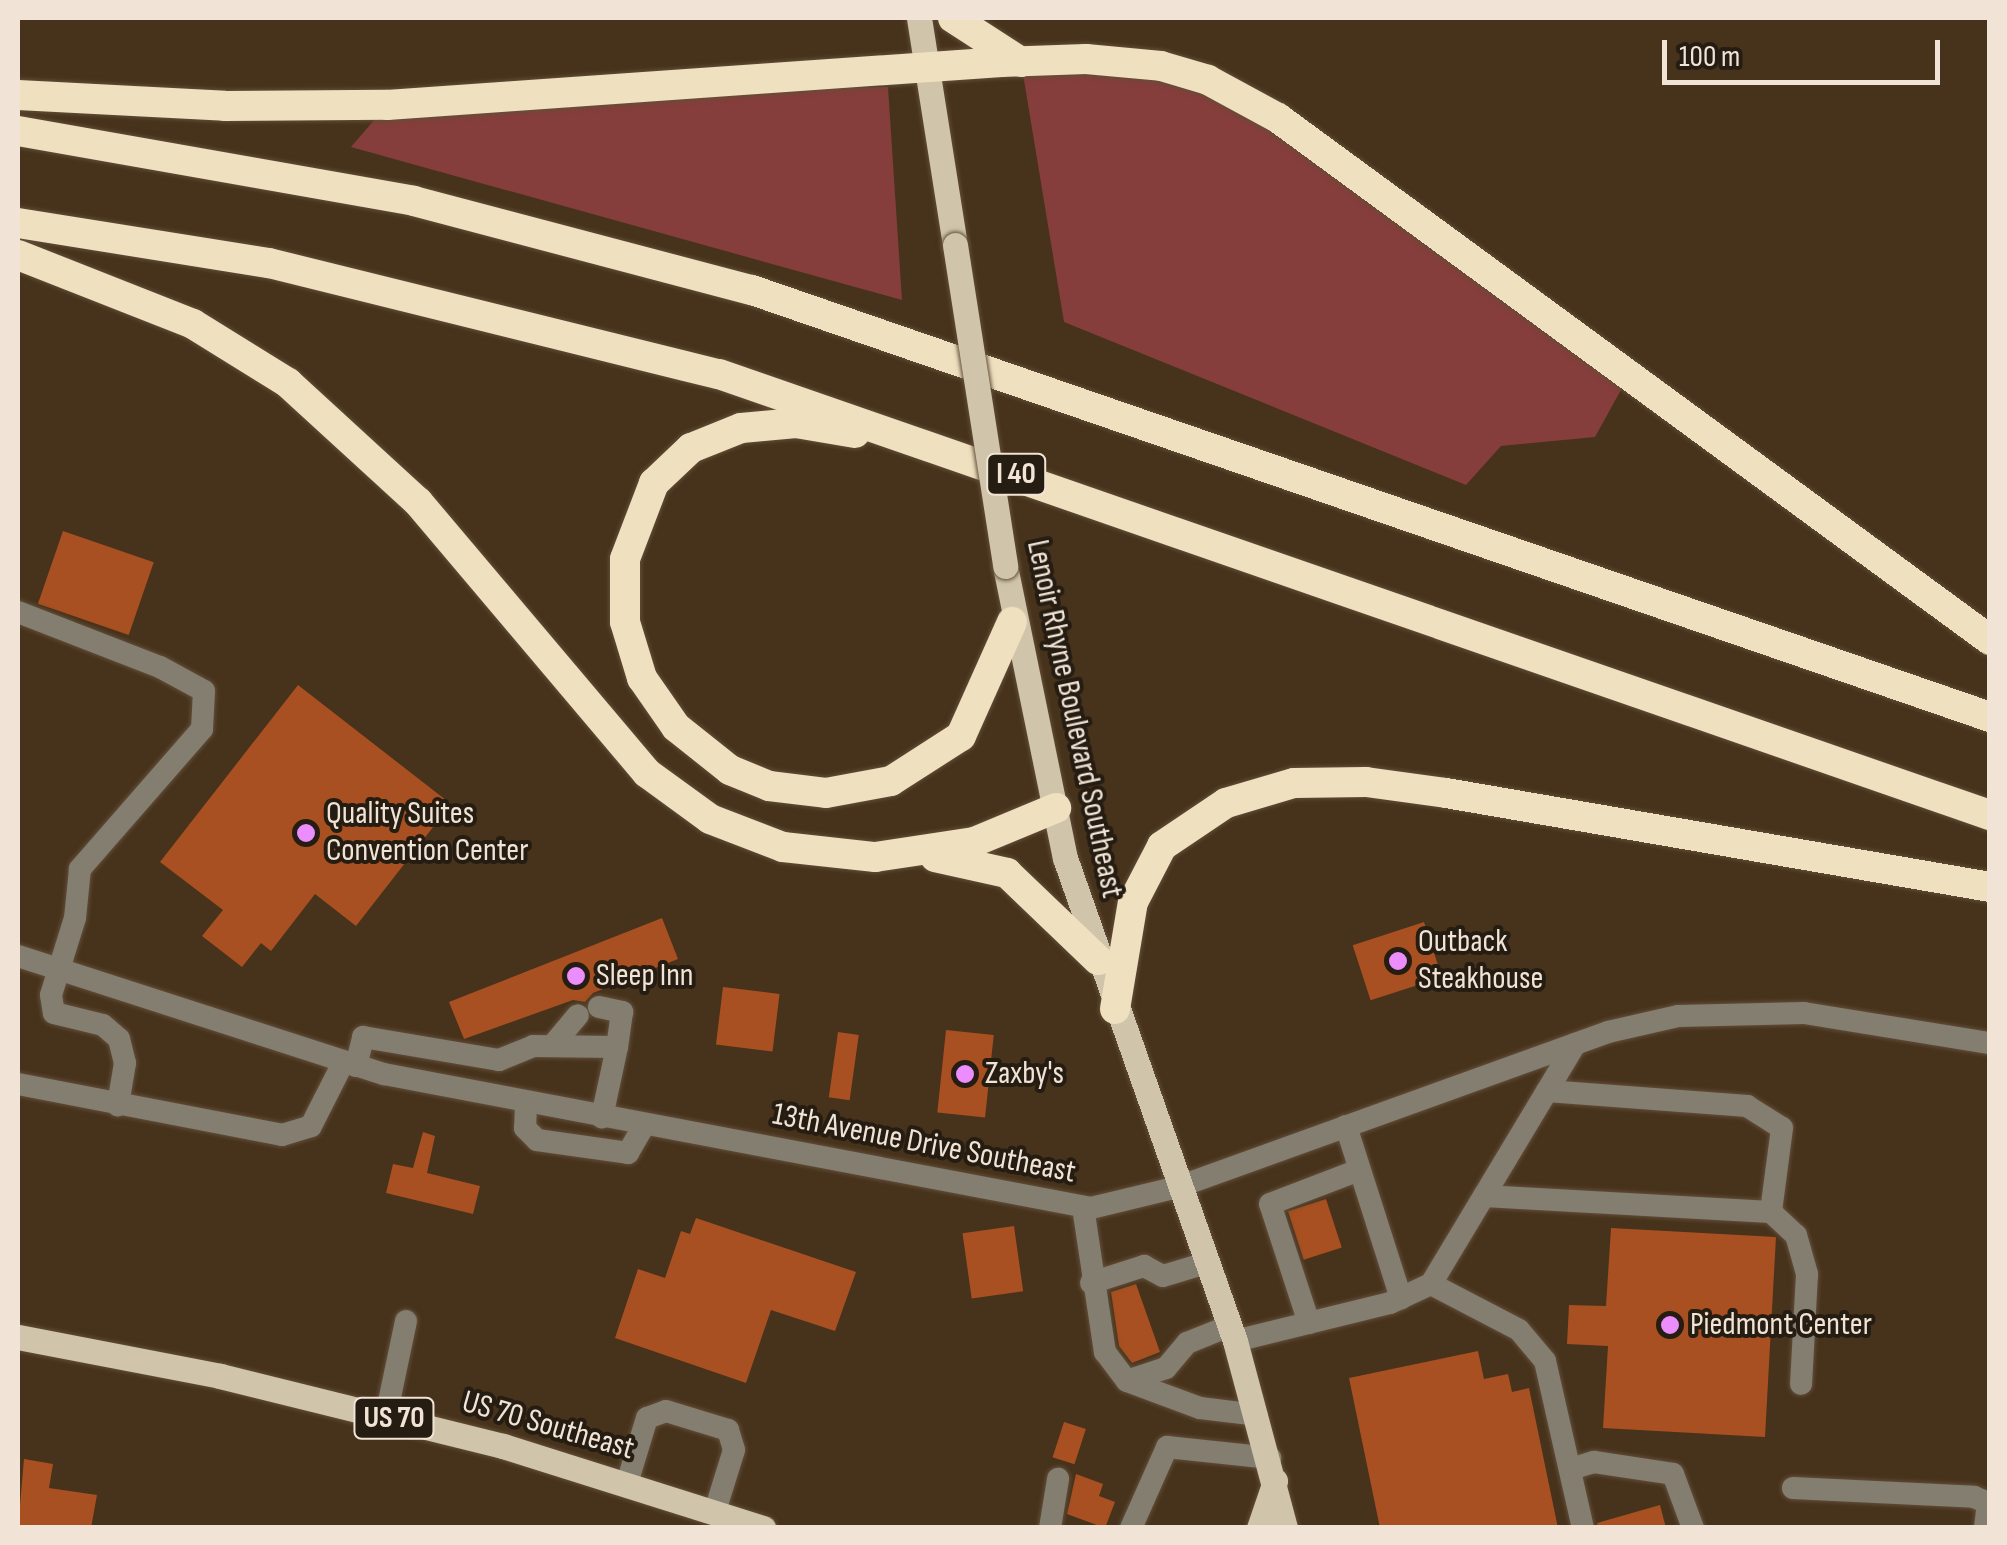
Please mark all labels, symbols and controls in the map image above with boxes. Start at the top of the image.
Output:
scale bar [1667,20,1944,82]
text: 100 m [1679,39,1740,75]
road number: I 40 [986,449,1046,499]
street label: Lenoir Rhyne Boulevard Southeast [1017,537,1131,901]
place label: Quality Suites Convention Center [326,796,528,871]
marker: Quality Suites Convention Center [295,822,317,844]
place label: Outback Steakhouse [1418,924,1543,999]
marker: Outback Steakhouse [1387,950,1409,972]
place label: Sleep Inn [596,957,694,995]
marker: Sleep Inn [565,965,587,987]
place label: Zaxby's [985,1055,1064,1093]
marker: Zaxby's [954,1063,976,1085]
street label: 13th Avenue Drive Southeast [769,1096,1079,1192]
place label: Piedmont Center [1690,1306,1872,1344]
marker: Piedmont Center [1659,1314,1681,1336]
street label: US 70 Southeast [458,1383,638,1469]
road number: US 70 [352,1393,436,1443]

